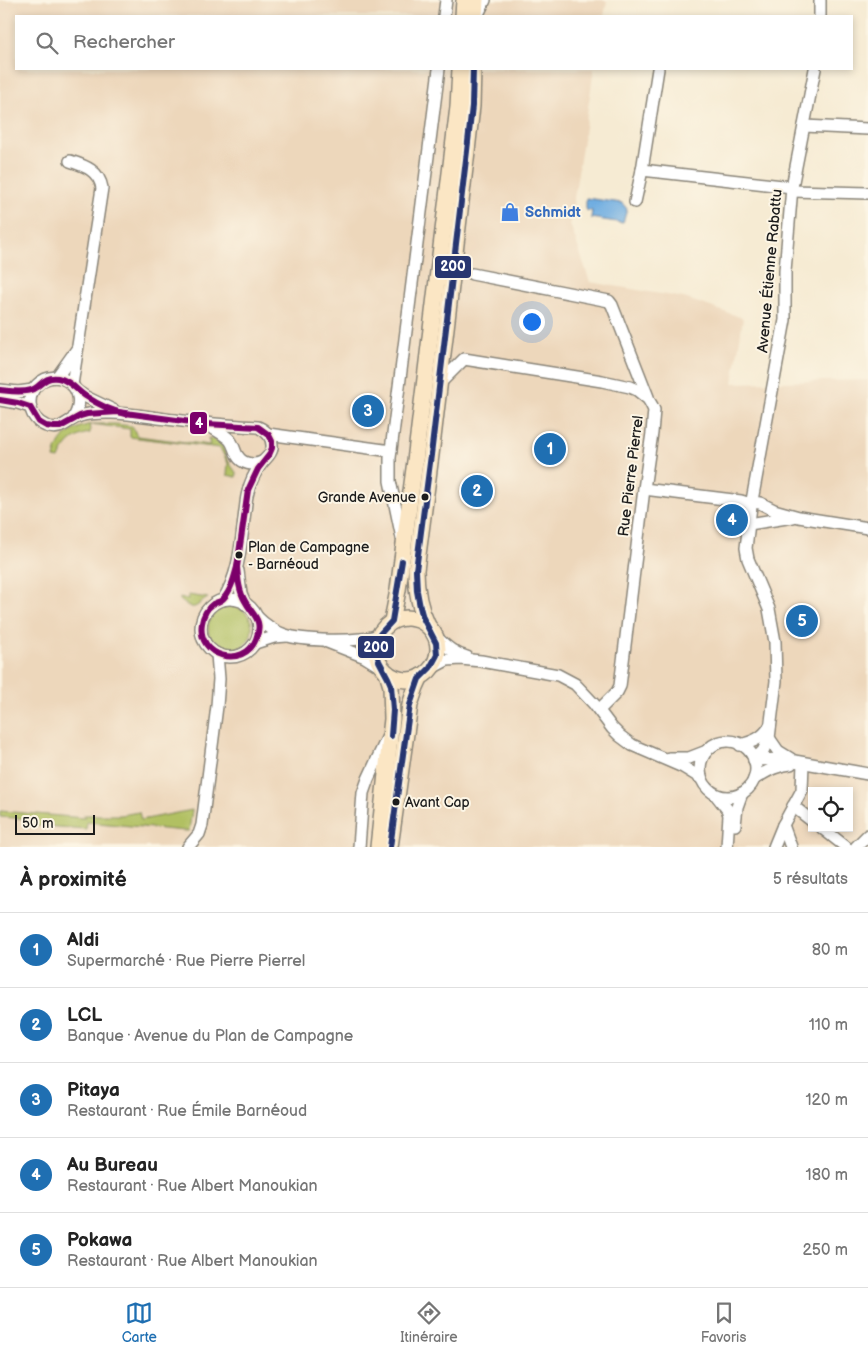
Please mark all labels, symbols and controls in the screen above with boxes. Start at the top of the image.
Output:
search box [15,15,853,70]
icon: search [33,29,61,57]
text: Rechercher [73,31,175,54]
street label: Avenue Étienne Rabattu [753,188,787,354]
shop icon: Schmidt [499,201,521,223]
place label: Schmidt [525,203,581,222]
line badge: 200 [434,255,472,279]
text: 200 [440,258,466,275]
your location [519,309,545,335]
pin: 3 [352,392,384,430]
line badge: 4 [189,411,208,435]
street label: Rue Pierre Pierrel [614,414,648,538]
text: 4 [195,415,204,432]
pin: 1 [534,430,566,468]
pin: 2 [461,472,493,510]
place label: Grande Avenue [318,489,416,506]
marker: Grande Avenue [420,492,430,502]
pin: 4 [716,501,748,539]
place label: Plan de Campagne - Barnéoud [248,539,369,573]
marker: Plan de Campagne - Barnéoud [234,550,244,560]
pin: 5 [786,602,818,640]
line badge: 200 [357,635,395,659]
text: 200 [363,639,389,656]
map controls [808,787,853,832]
button: locate [808,787,853,832]
place label: Avant Cap [405,794,470,811]
marker: Avant Cap [391,797,401,807]
scale bar [15,812,95,835]
text: 50 m [22,815,54,832]
text: À proximité [20,867,127,892]
text: 5 résultats [773,870,848,889]
text: Aldi [67,929,99,952]
text: 1 [33,941,39,960]
text: 80 m [812,941,848,960]
text: Supermarché · Rue Pierre Pierrel [67,952,305,971]
text: LCL [67,1004,102,1027]
text: 2 [31,1016,41,1035]
text: 110 m [809,1016,848,1035]
text: Banque · Avenue du Plan de Campagne [67,1027,353,1046]
text: Pitaya [67,1079,120,1102]
text: 3 [31,1091,41,1110]
text: 120 m [805,1091,848,1110]
text: Restaurant · Rue Émile Barnéoud [67,1102,307,1121]
text: Au Bureau [67,1154,158,1177]
text: 4 [31,1166,41,1185]
text: 180 m [806,1166,848,1185]
text: Restaurant · Rue Albert Manoukian [67,1177,318,1196]
text: Pokawa [67,1229,133,1252]
text: 5 [31,1241,41,1260]
text: 250 m [802,1241,848,1260]
text: Restaurant · Rue Albert Manoukian [67,1252,318,1271]
tab: Carte [122,1299,157,1346]
tab: Itinéraire [400,1299,457,1346]
tab: Favoris [701,1299,746,1346]

